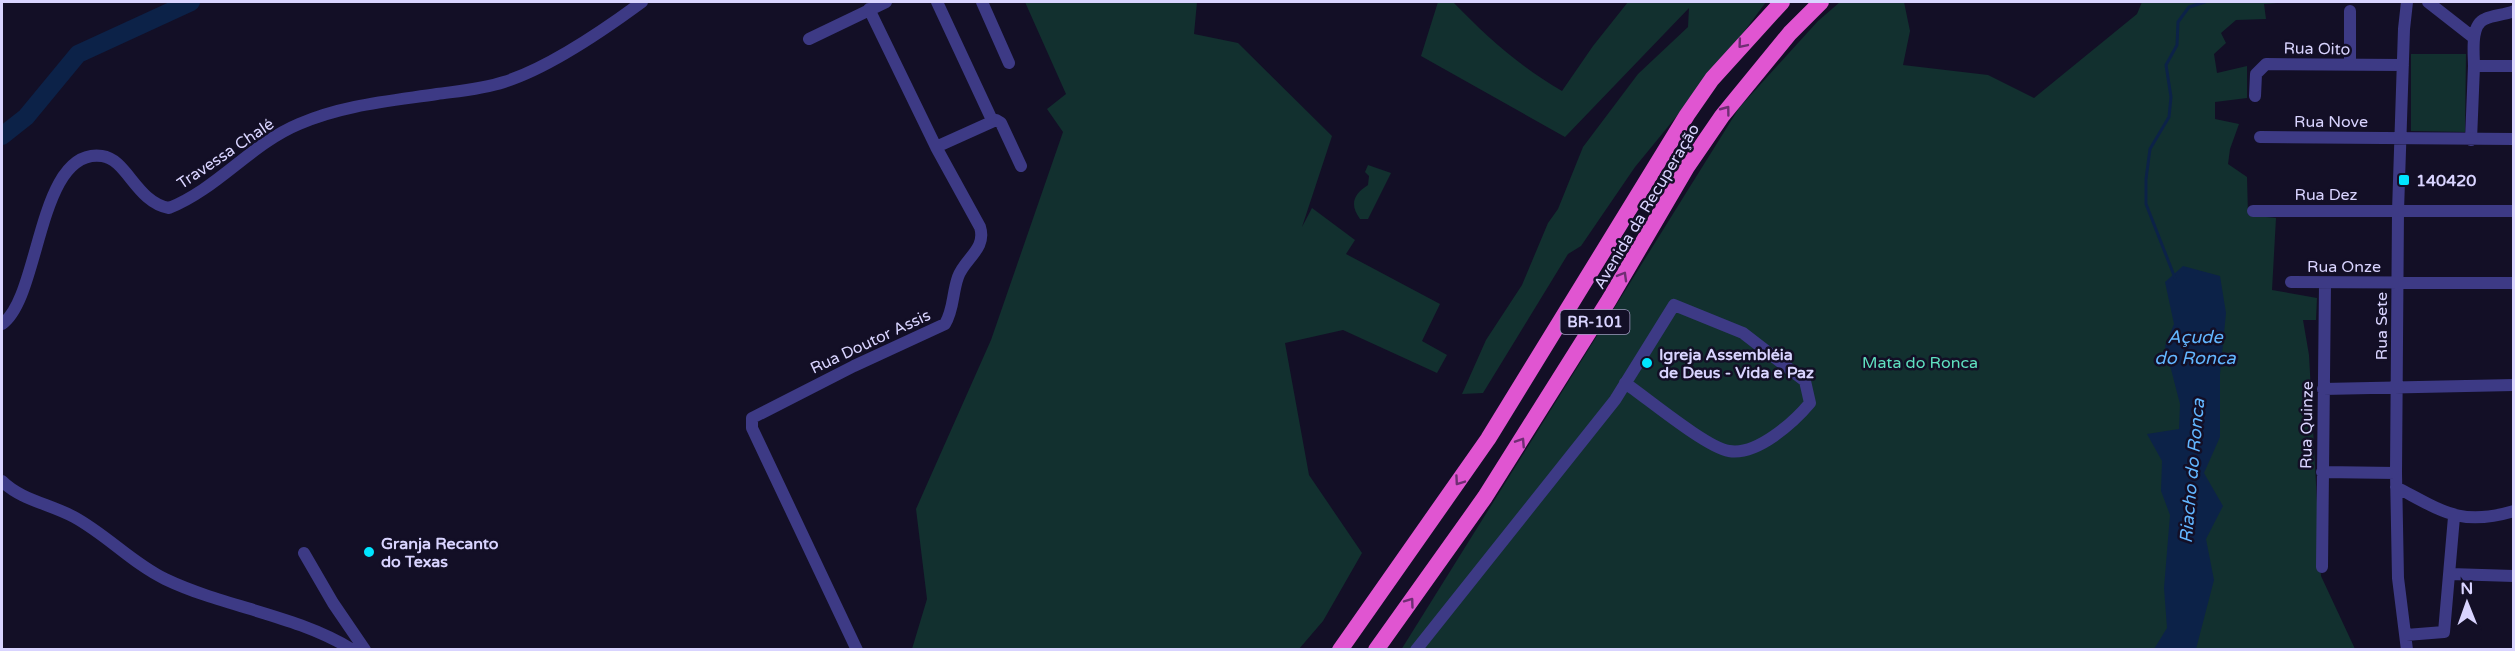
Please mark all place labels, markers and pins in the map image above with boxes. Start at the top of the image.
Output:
place label: 140420 [2416,171,2476,191]
marker: 140420 [2397,173,2411,187]
place label: Igreja Assembléia de Deus - Vida e Paz [1659,345,1814,383]
marker: Igreja Assembléia de Deus - Vida e Paz [1640,356,1654,370]
place label: Granja Recanto do Texas [381,534,499,572]
marker: Granja Recanto do Texas [362,545,376,559]

